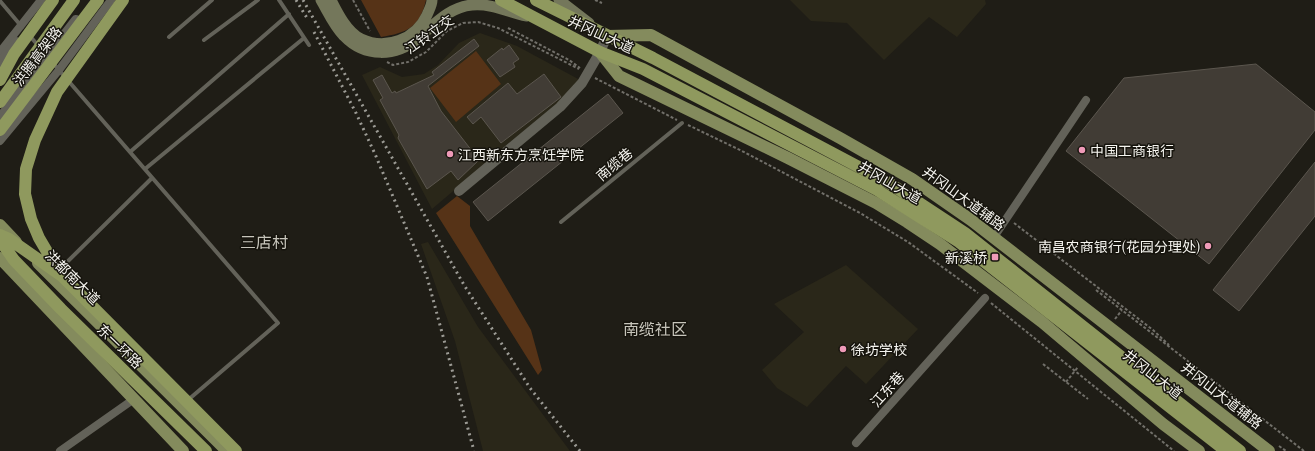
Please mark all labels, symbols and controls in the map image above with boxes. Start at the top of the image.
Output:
street label: 江铃立交 [401,10,457,58]
street label: 井冈山大道 [565,11,637,57]
street label: 洪腾高架路 [8,22,66,90]
place label: 中国工商银行 [1090,141,1174,160]
street label: 南缆巷 [592,143,636,185]
place label: 江西新东方烹饪学院 [458,145,584,164]
marker: 中国工商银行 [1077,145,1087,155]
marker: 江西新东方烹饪学院 [445,149,455,159]
street label: 井冈山大道 [855,156,925,208]
street label: 井冈山大道辅路 [919,162,1009,234]
district label: 三店村 [240,231,288,252]
place label: 南昌农商银行(花园分理处) [1038,237,1200,256]
marker: 南昌农商银行(花园分理处) [1203,241,1213,251]
street label: 洪都南大道 [42,246,104,308]
place label: 新溪桥 [945,248,987,267]
marker: 新溪桥 [990,252,1000,262]
district label: 南缆社区 [623,318,687,339]
street label: 东一环路 [93,320,147,372]
place label: 徐坊学校 [851,340,907,359]
marker: 徐坊学校 [838,344,848,354]
street label: 井冈山大道 [1120,345,1186,403]
street label: 井冈山大道辅路 [1178,357,1266,433]
street label: 江东巷 [866,367,908,411]

